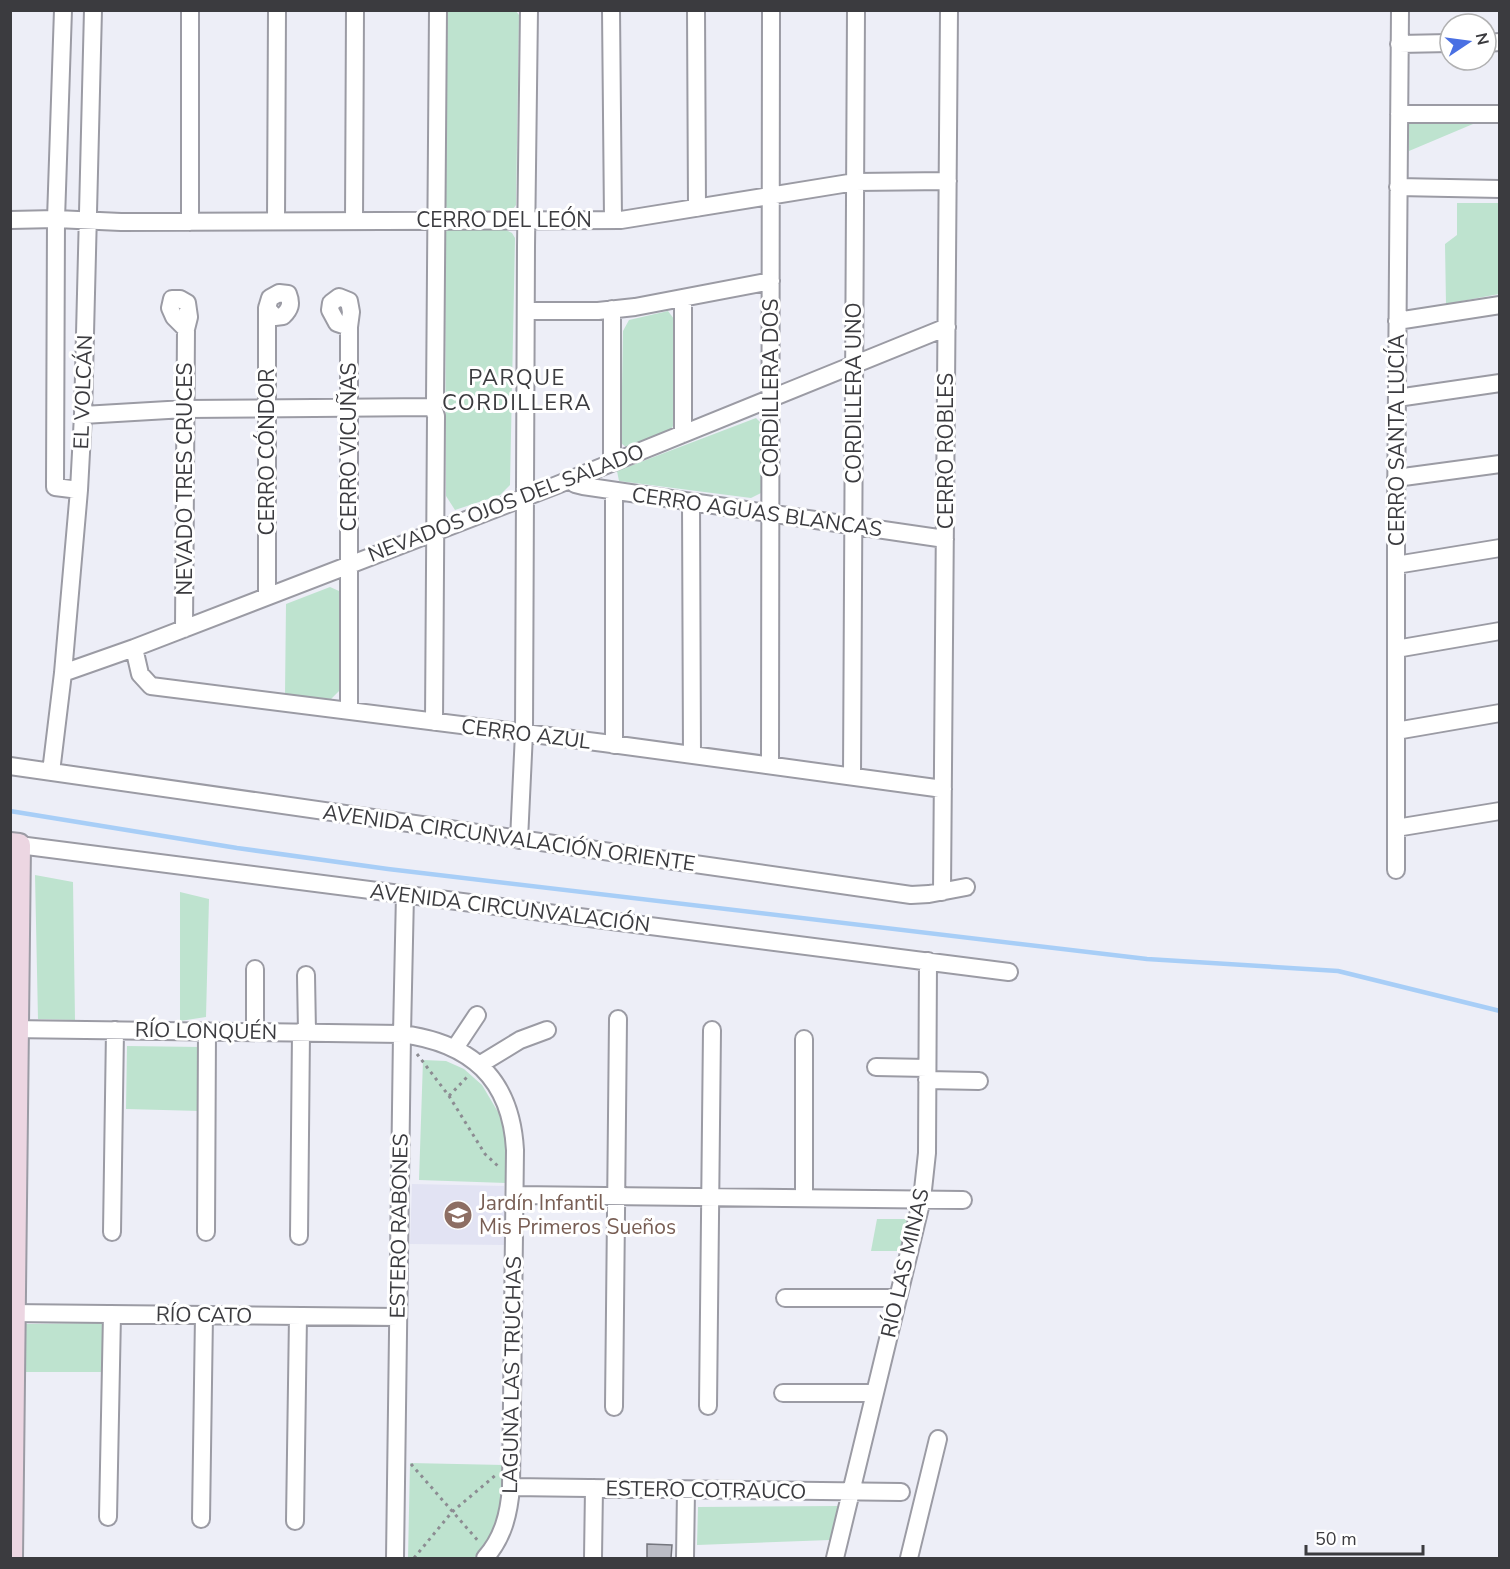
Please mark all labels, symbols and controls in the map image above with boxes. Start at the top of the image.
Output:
north arrow [1438,12,1498,72]
text: N [1470,31,1494,47]
street label: CERRO DEL LEÓN [416,206,592,234]
street label: CORDILLERA DOS [757,298,785,477]
street label: CORDILLERA UNO [840,302,868,484]
street label: EL VOLCÁN [67,334,99,450]
street label: CERRO SANTA LUCÍA [1383,334,1411,546]
street label: NEVADO TRES CRUCES [171,362,199,595]
street label: CERRO VICUÑAS [335,363,363,531]
district label: PARQUE CORDILLERA [442,363,592,418]
street label: CERRO CÓNDOR [253,369,281,535]
street label: CERRO ROBLES [932,373,960,529]
street label: NEVADOS OJOS DEL SALADO [364,437,648,569]
street label: CERRO AGUAS BLANCAS [630,481,884,543]
street label: CERRO AZUL [460,712,593,756]
street label: AVENIDA CIRCUNVALACIÓN ORIENTE [321,798,697,878]
street label: AVENIDA CIRCUNVALACIÓN [368,877,652,939]
street label: RÍO LONQUÉN [135,1016,277,1046]
street label: ESTERO RABONES [383,1133,415,1319]
street label: RÍO LAS MINAS [874,1186,936,1340]
place label: Jardín Infantil Mis Primeros Sueños [478,1189,676,1241]
school or university icon: Jardín Infantil Mis Primeros Sueños [442,1199,474,1231]
street label: LAGUNA LAS TRUCHAS [496,1256,528,1494]
street label: RÍO CATO [156,1300,252,1330]
street label: ESTERO COTRAUCO [605,1474,807,1506]
scale bar [1306,1518,1423,1556]
text: 50 m [1315,1527,1357,1551]

